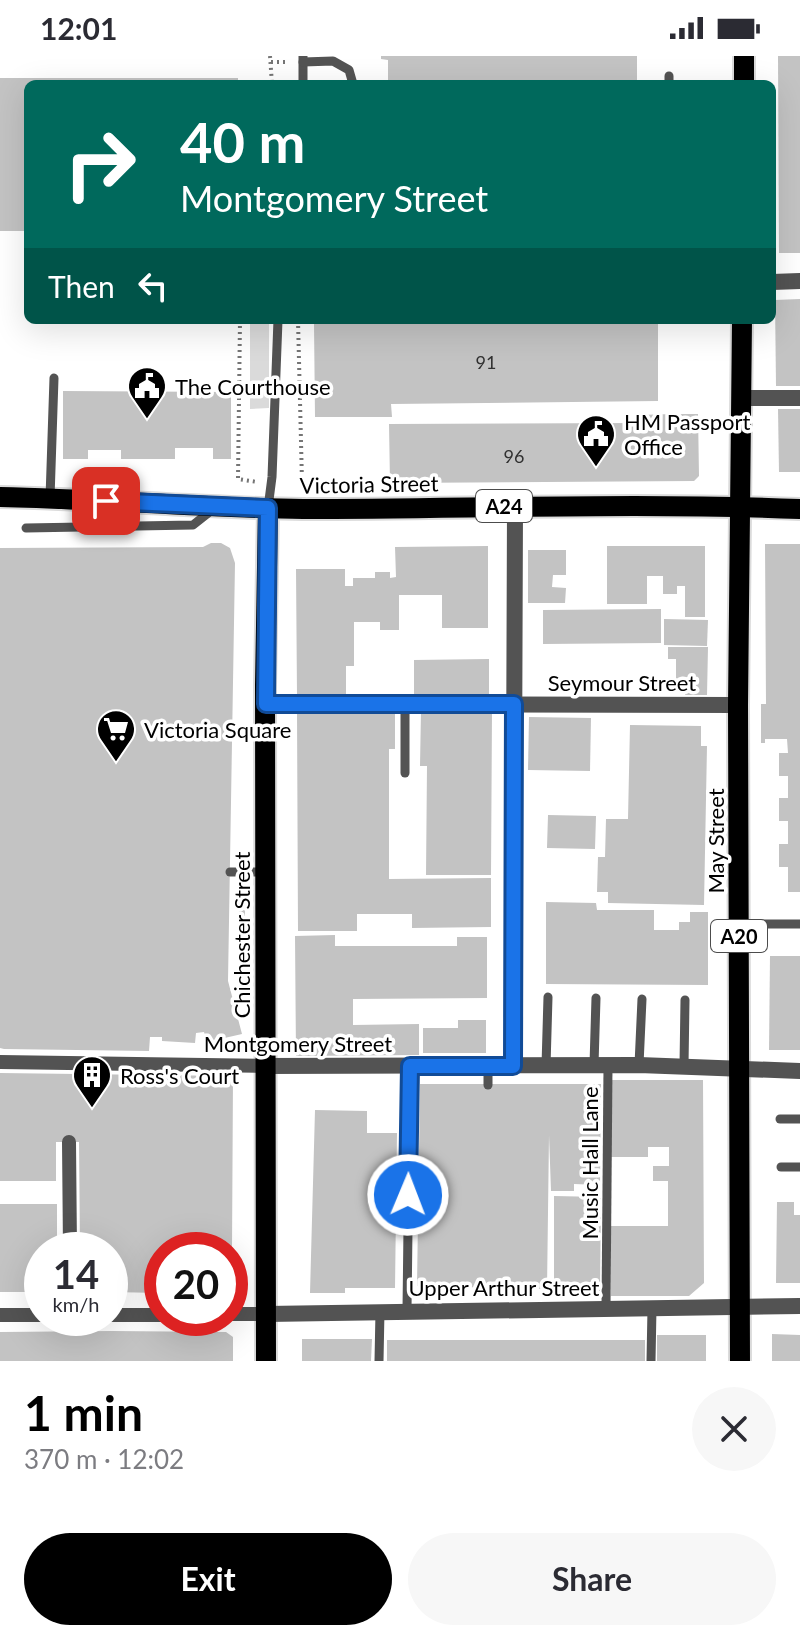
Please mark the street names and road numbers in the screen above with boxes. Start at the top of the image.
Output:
street label: Victoria Street [299,469,439,499]
road number: A24 [476,490,532,522]
street label: Seymour Street [548,669,696,696]
street label: May Street [702,788,729,894]
street label: Chichester Street [228,852,255,1018]
road number: A20 [711,920,767,952]
street label: Montgomery Street [204,1030,392,1057]
street label: Music Hall Lane [576,1087,603,1239]
street label: Upper Arthur Street [409,1274,600,1301]

